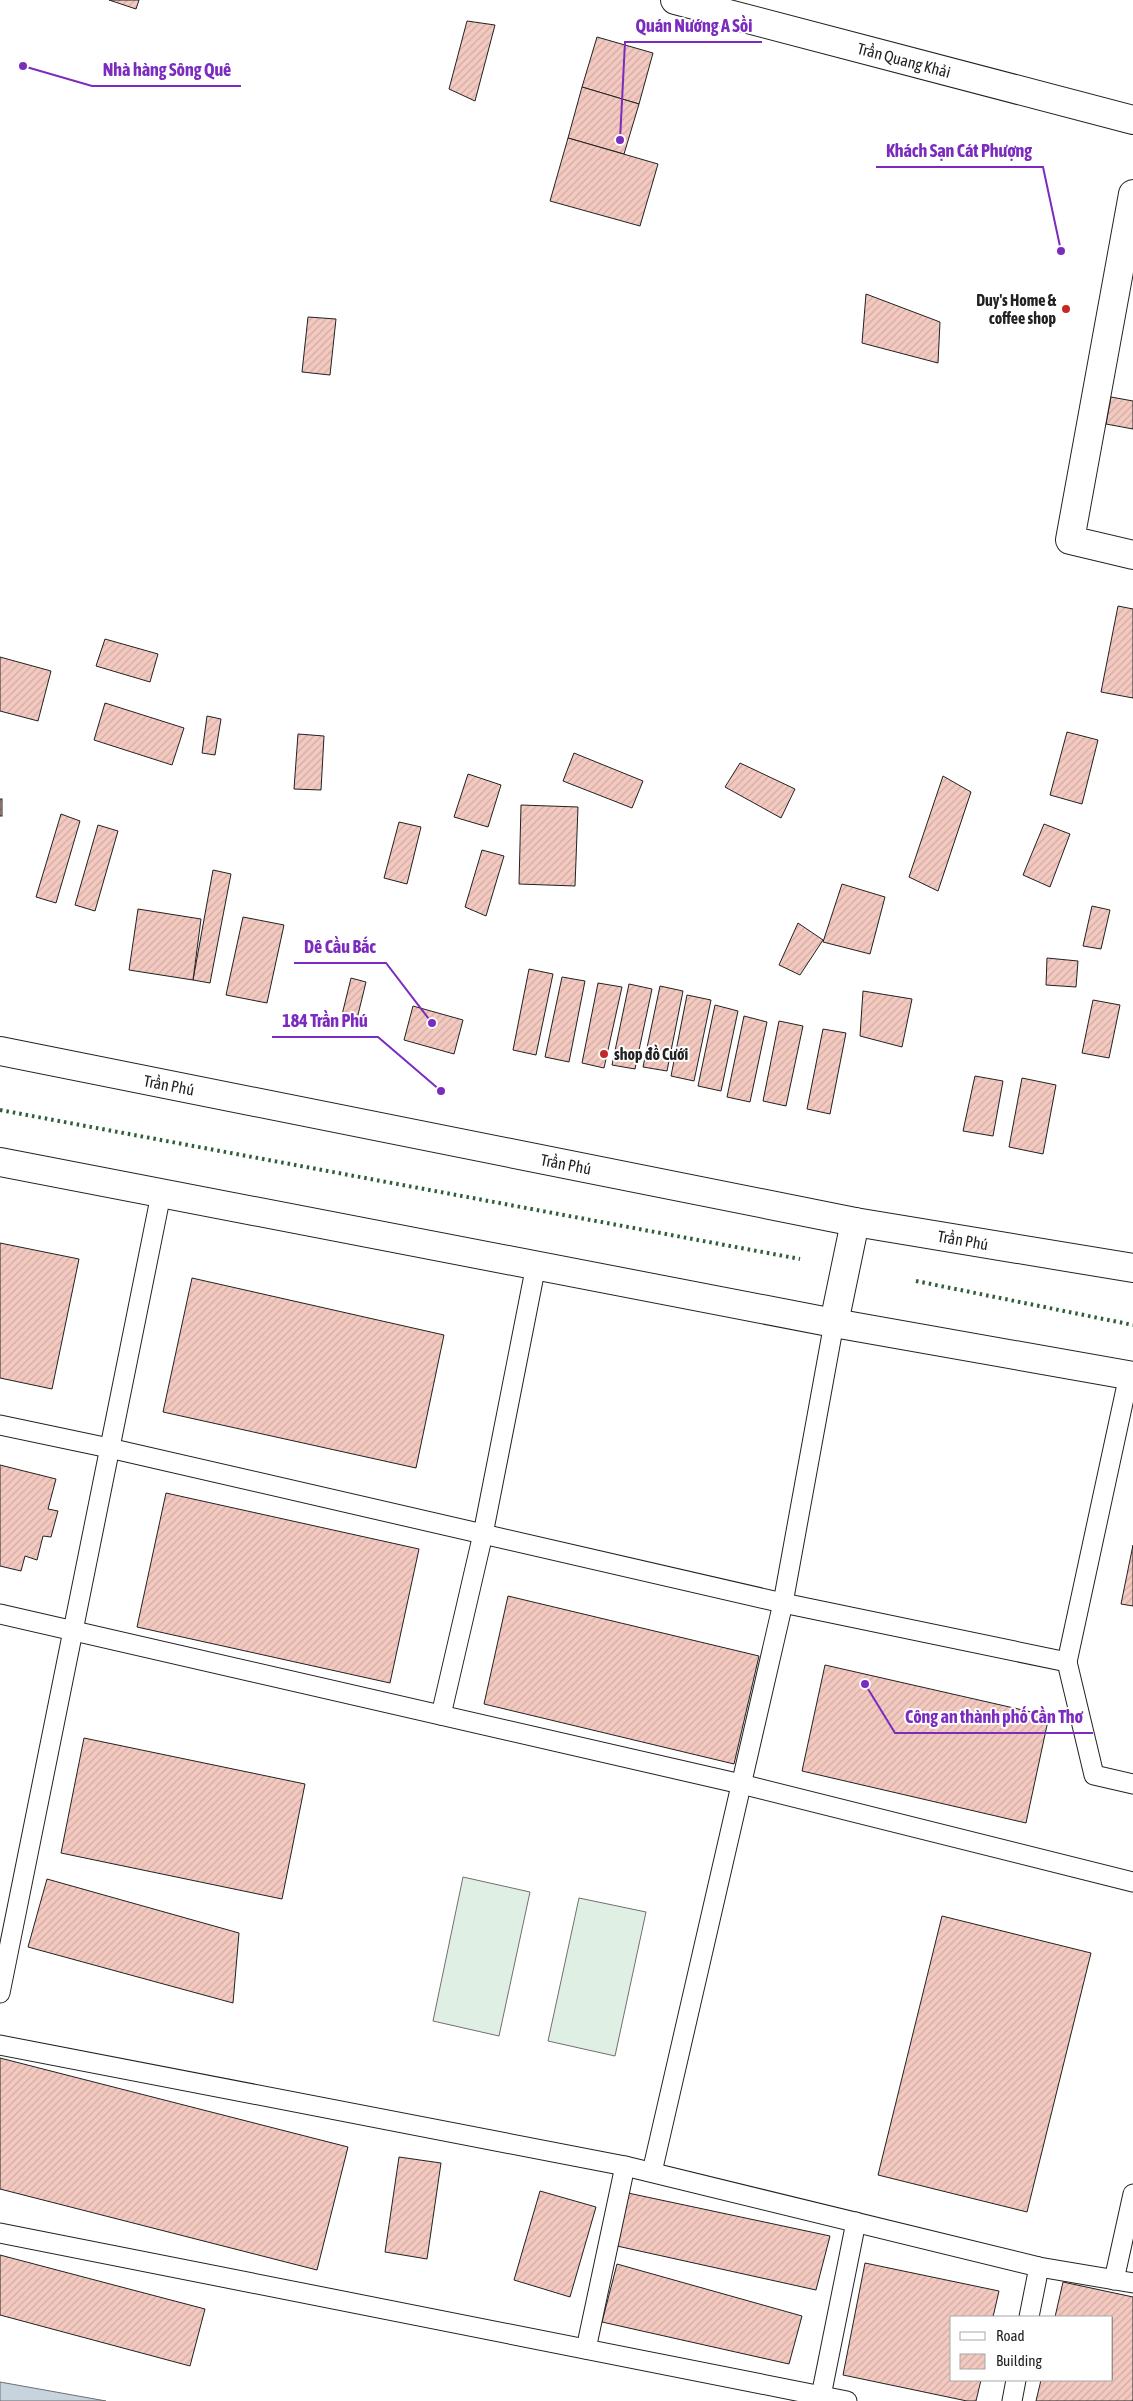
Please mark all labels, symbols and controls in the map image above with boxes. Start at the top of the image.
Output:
callout: Quán Nướng A Sồi [625,9,762,42]
text: Quán Nướng A Sồi [636,15,752,36]
street label: Trần Quang Khải [855,38,953,82]
callout: Nhà hàng Sông Quê [92,53,241,86]
text: Nhà hàng Sông Quê [103,59,231,80]
callout: Khách Sạn Cát Phượng [876,134,1043,167]
text: Khách Sạn Cát Phượng [886,140,1032,161]
place label: Duy's Home & coffee shop [976,291,1057,327]
marker: Duy's Home & coffee shop [1060,303,1072,315]
callout: Dê Cầu Bắc [294,930,386,963]
text: Dê Cầu Bắc [304,936,376,957]
callout: 184 Trần Phú [272,1004,378,1037]
text: 184 Trần Phú [282,1010,368,1031]
place label: shop đồ Cưới [614,1044,689,1063]
marker: shop đồ Cưới [598,1048,610,1060]
street label: Trần Phú [142,1070,196,1099]
street label: Trần Phú [539,1149,593,1178]
street label: Trần Phú [936,1226,990,1253]
callout: Công an thành phố Cần Thơ [895,1700,1093,1733]
text: Công an thành phố Cần Thơ [905,1706,1083,1727]
legend [950,2316,1113,2381]
text: Road [996,2327,1025,2344]
text: Building [996,2352,1042,2369]

